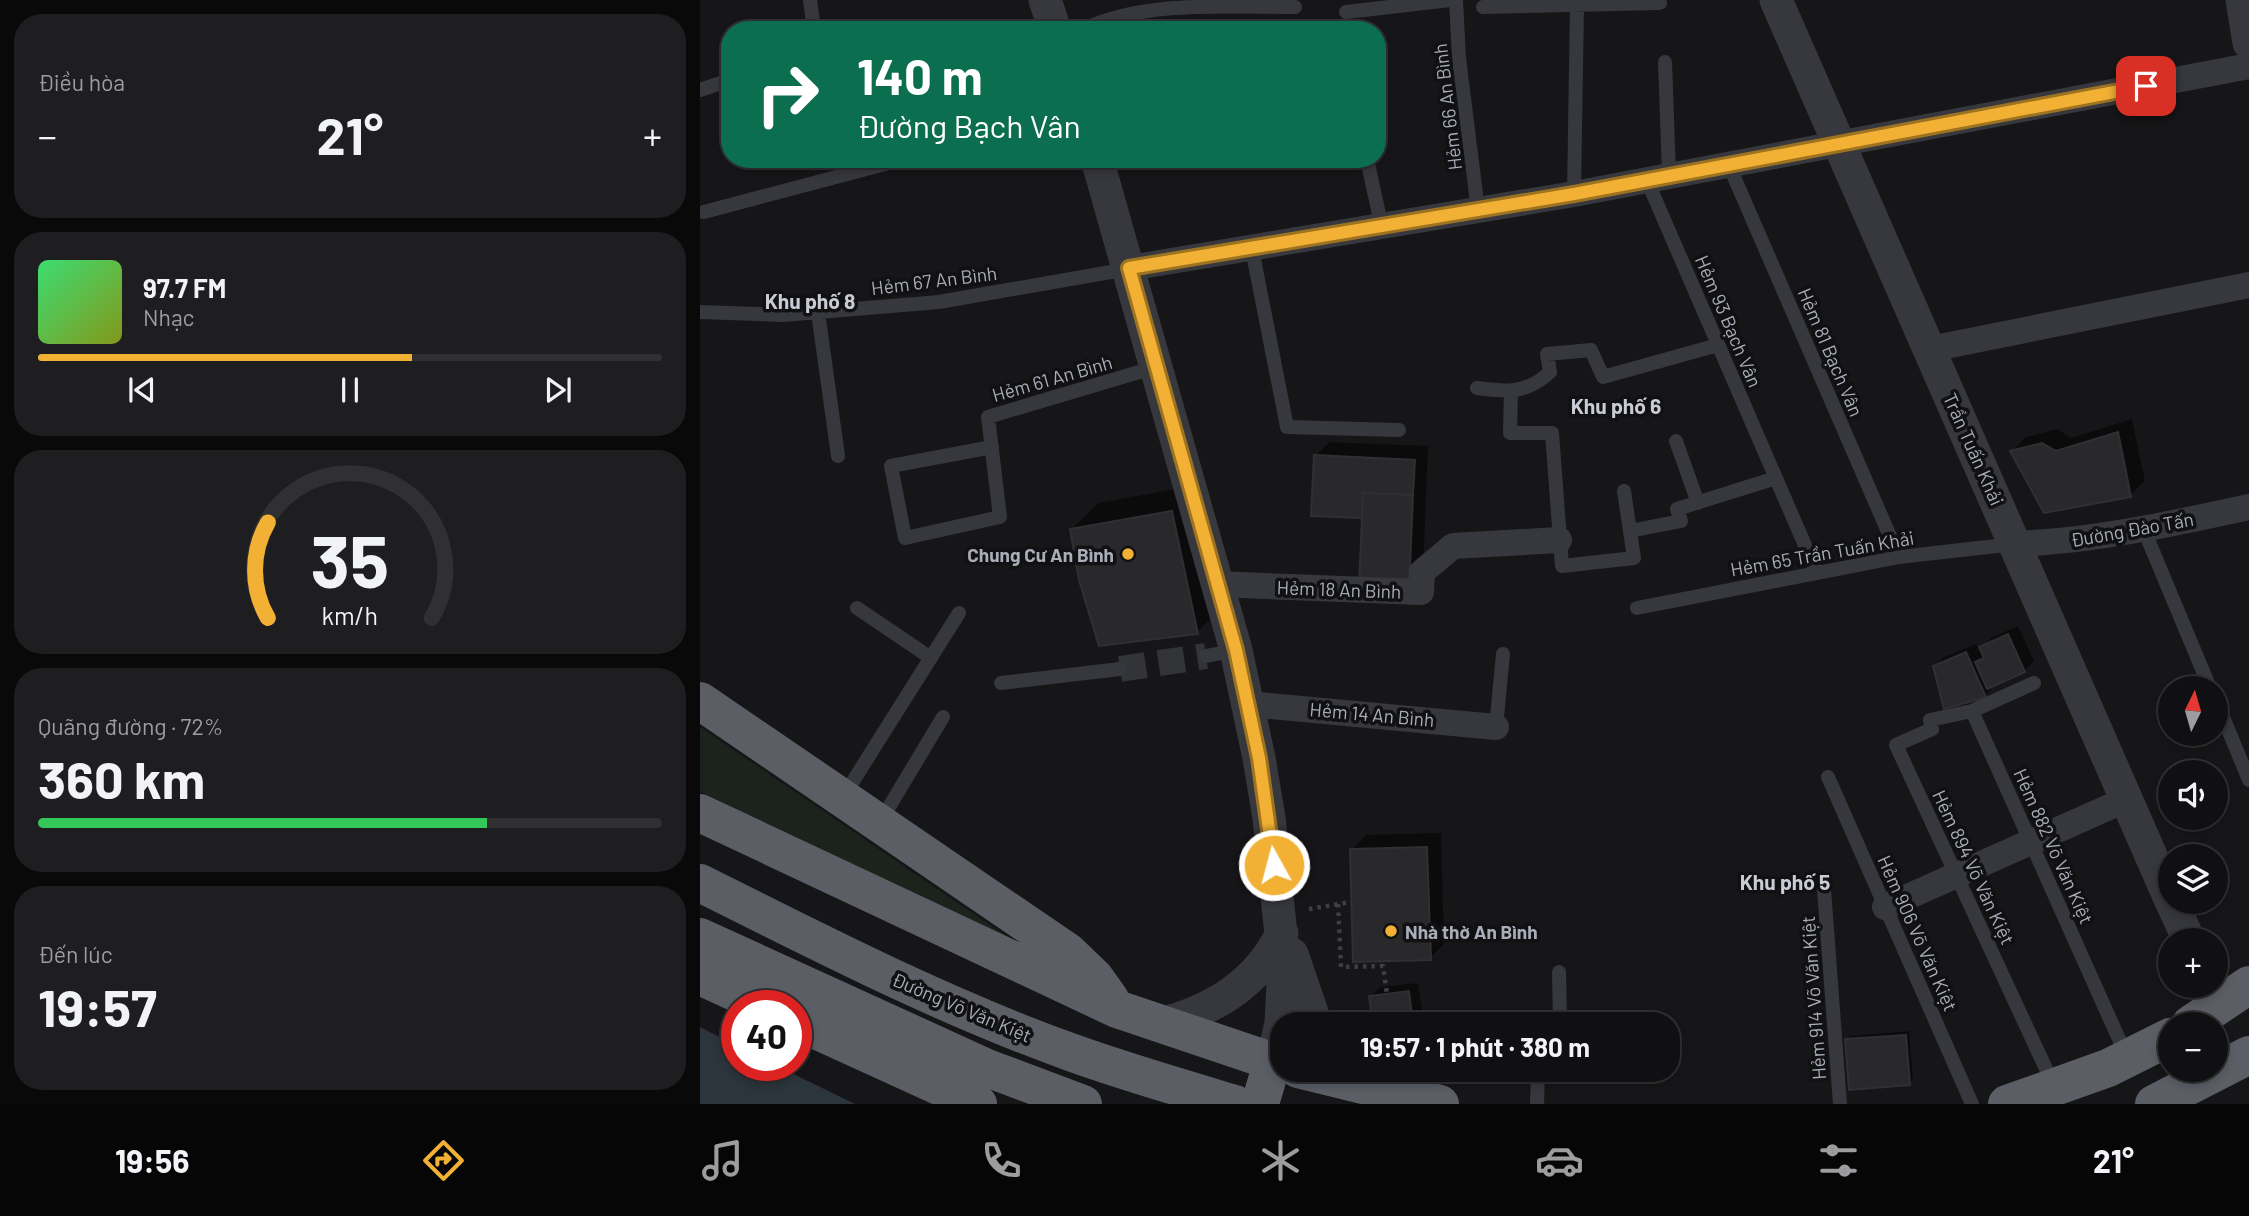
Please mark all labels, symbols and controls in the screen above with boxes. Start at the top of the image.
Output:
street label: Hẻm 66 An Bình [1428,42,1466,172]
text: 140 m [857,46,983,105]
icon: right [742,49,833,140]
pin [2116,56,2176,116]
icon: arrive [2127,67,2165,105]
text: Điều hòa [38,68,125,96]
text: 21° [317,103,383,165]
text: Đường Bạch Vân [857,106,1081,144]
text: − [38,112,57,158]
text: + [643,112,662,158]
street label: Hẻm 93 Bạch Vân [1691,252,1767,390]
street label: Hẻm 67 An Bình [870,261,998,299]
text: 97.7 FM [143,272,226,303]
street label: Hẻm 81 Bạch Vân [1794,284,1868,420]
district label: Khu phố 8 [765,288,855,313]
text: Nhạc [143,303,194,331]
street label: Hẻm 61 An Bình [989,350,1115,406]
icon: previous [123,371,161,409]
icon: pause [331,371,369,409]
icon: next [539,371,577,409]
street label: Trần Tuấn Khải [1939,389,2009,509]
district label: Khu phố 6 [1571,393,1661,418]
street label: Đường Đào Tấn [2069,507,2195,551]
text: 35 [311,515,389,603]
street label: Hẻm 65 Trần Tuấn Khải [1728,526,1916,580]
place label: Chung Cư An Bình [967,543,1114,566]
marker: Chung Cư An Bình [1120,546,1136,562]
street label: Hẻm 18 An Bình [1276,575,1402,603]
text: km/h [322,600,378,630]
north arrow [2158,676,2228,746]
map controls [2158,676,2228,1082]
street label: Hẻm 14 An Bình [1309,697,1435,731]
text: Quãng đường · 72% [38,712,223,740]
text: 360 km [38,747,205,809]
button: sound [2158,760,2228,830]
street label: Hẻm 882 Võ Văn Kiệt [2009,765,2099,927]
street label: Hẻm 894 Võ Văn Kiệt [1928,786,2020,948]
position arrow [1237,828,1311,902]
button: layers [2158,844,2228,914]
street label: Hẻm 906 Võ Văn Kiệt [1873,852,1963,1014]
district label: Khu phố 5 [1740,869,1830,894]
street label: Hẻm 914 Võ Văn Kiệt [1796,915,1830,1081]
place label: Nhà thờ An Bình [1405,920,1538,943]
marker: Nhà thờ An Bình [1383,923,1399,939]
button: + [2158,928,2228,998]
text: Đến lúc [38,940,113,968]
street label: Đường Võ Văn Kiệt [889,967,1035,1047]
text: 19:57 [38,975,157,1037]
speed limit sign: 40 [721,990,812,1081]
button: − [2158,1012,2228,1082]
text: 19:57 · 1 phút · 380 m [1360,1031,1590,1062]
icon: directions [419,1136,468,1185]
icon: music [698,1136,747,1185]
icon: phone [977,1136,1026,1185]
icon: climate [1256,1136,1305,1185]
icon: car [1535,1136,1584,1185]
icon: filters [1814,1136,1863,1185]
text: 19:56 [115,1141,189,1179]
text: 21° [2093,1141,2134,1179]

